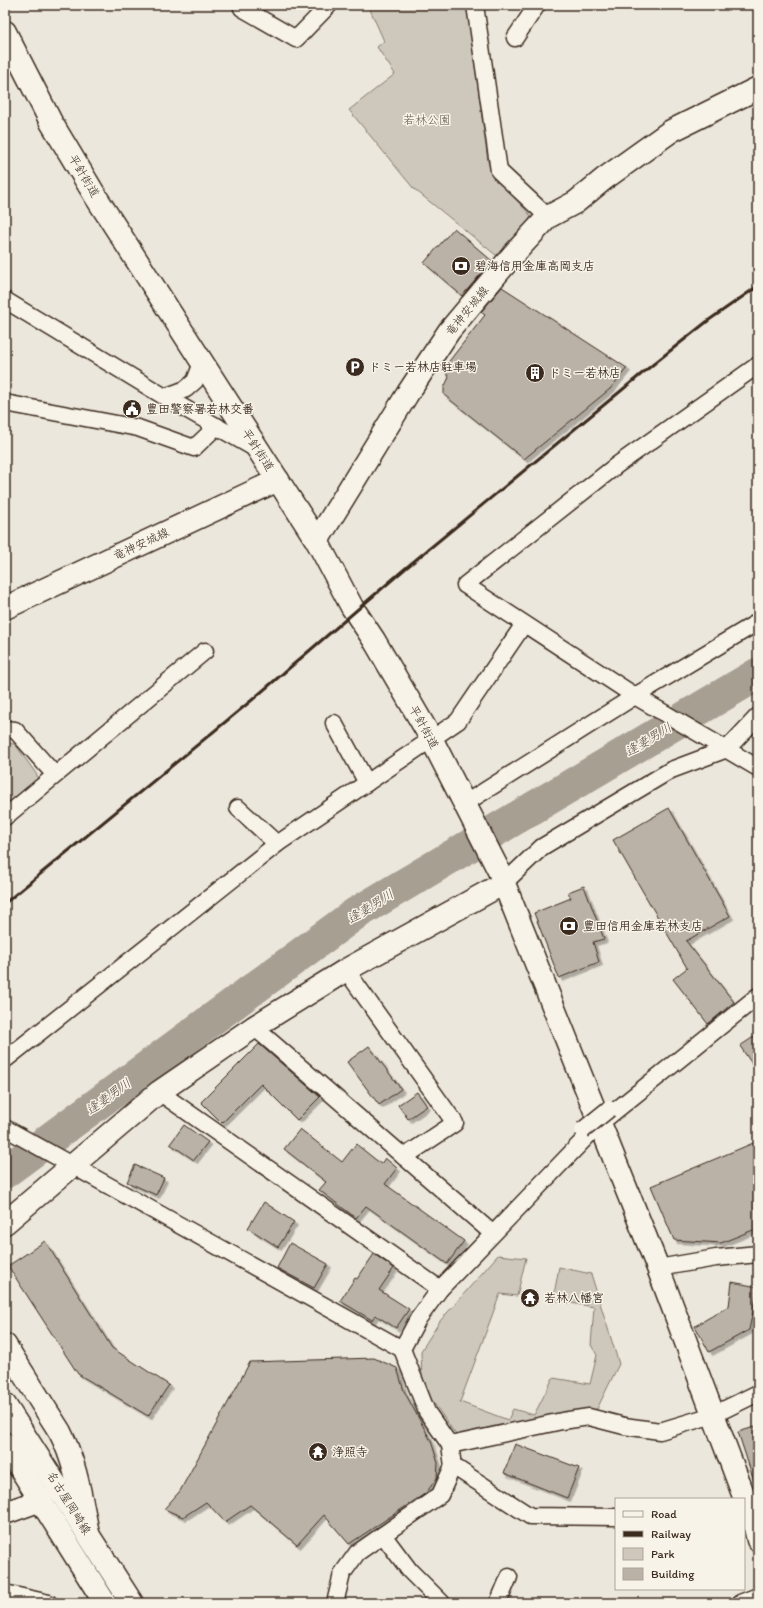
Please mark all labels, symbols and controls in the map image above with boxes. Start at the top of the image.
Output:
park label: 若林公園 [403,113,451,127]
street label: 平針街道 [66,152,102,200]
bank icon: 碧海信用金庫高岡支店 [450,255,472,277]
place label: 碧海信用金庫高岡支店 [475,259,595,273]
street label: 竜神安城線 [443,283,491,339]
parking icon: ドミー若林店駐車場 [344,356,366,378]
place label: ドミー若林店駐車場 [369,360,477,374]
building icon: ドミー若林店 [524,362,546,384]
place label: ドミー若林店 [549,366,621,380]
public building icon: 豊田警察署若林交番 [121,398,143,420]
place label: 豊田警察署若林交番 [146,402,254,416]
street label: 平針街道 [239,426,277,474]
street label: 竜神安城線 [111,525,171,563]
street label: 平針街道 [406,703,442,751]
water label: 逢妻男川 [622,720,674,759]
water label: 逢妻男川 [344,886,396,927]
bank icon: 豊田信用金庫若林支店 [558,915,580,937]
place label: 豊田信用金庫若林支店 [583,919,703,933]
water label: 逢妻男川 [83,1075,134,1118]
temple icon: 若林八幡宮 [519,1287,541,1309]
place label: 若林八幡宮 [544,1291,604,1305]
temple icon: 浄照寺 [307,1441,329,1463]
place label: 浄照寺 [332,1445,368,1459]
street label: 名古屋岡崎線 [44,1469,94,1537]
legend [615,1498,745,1590]
text: Road [651,1507,677,1521]
text: Railway [651,1527,691,1541]
text: Park [651,1547,675,1561]
text: Building [651,1567,695,1581]

